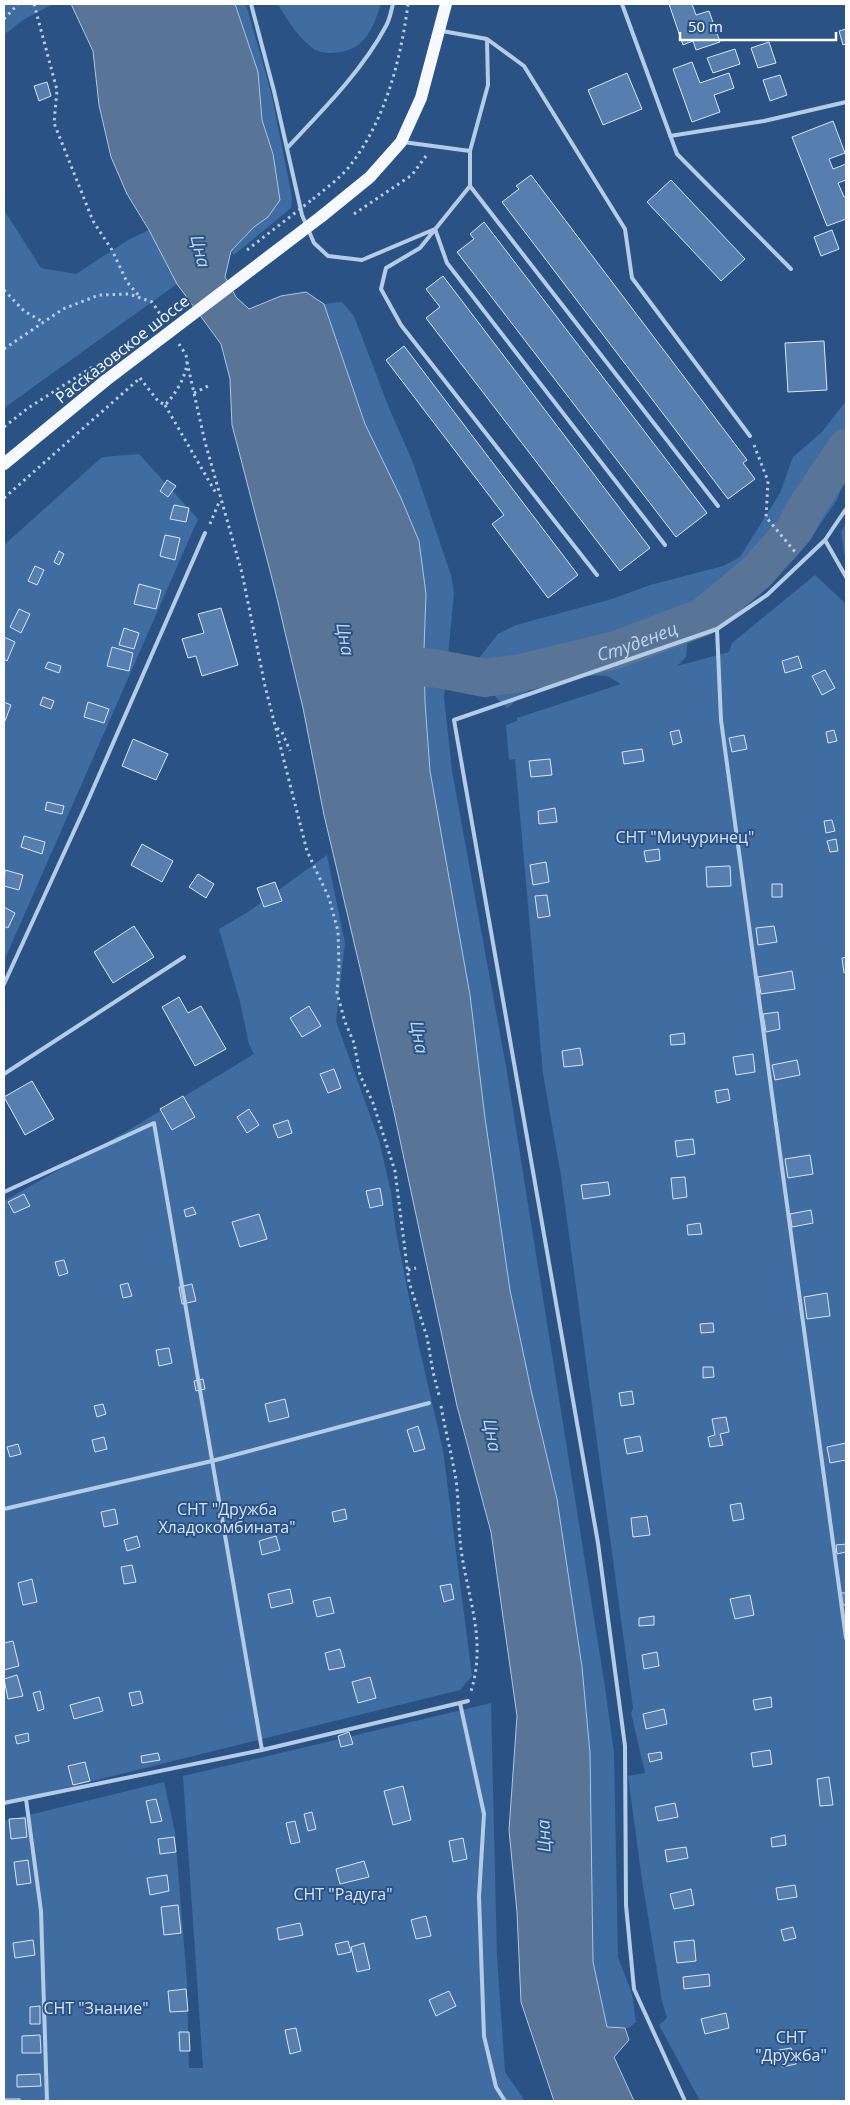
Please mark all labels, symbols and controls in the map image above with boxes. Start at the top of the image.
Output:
scale bar [680,10,836,42]
text: 50 m [688,16,723,36]
water label: Цна [185,232,217,270]
street label: Рассказовское шоссе [50,290,194,408]
water label: Студенец [594,616,681,666]
water label: Цна [331,621,361,657]
park label: СНТ "Мичуринец" [616,826,754,848]
water label: Цна [405,1019,435,1055]
water label: Цна [478,1417,508,1453]
park label: СНТ "Дружба Хладокомбината" [158,1498,296,1538]
water label: Цна [530,1819,556,1853]
park label: СНТ "Радуга" [293,1883,393,1905]
park label: СНТ "Знание" [43,1997,149,2019]
park label: СНТ "Дружба" [755,2026,827,2066]

